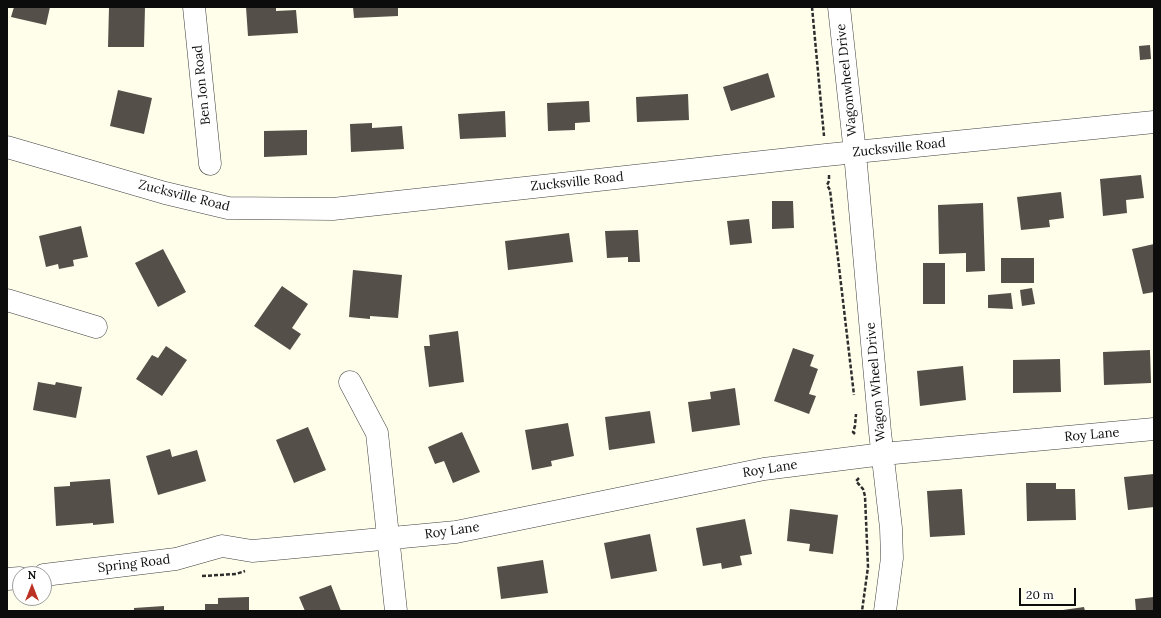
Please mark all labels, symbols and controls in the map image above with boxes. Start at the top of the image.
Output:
street label: Wagonwheel Drive [833,23,861,137]
street label: Ben Jon Road [190,44,214,126]
street label: Zucksville Road [852,135,946,161]
street label: Zucksville Road [530,169,624,195]
street label: Zucksville Road [137,177,231,215]
street label: Wagon Wheel Drive [863,322,889,442]
street label: Roy Lane [1064,425,1120,445]
street label: Roy Lane [741,457,799,481]
street label: Roy Lane [424,519,480,543]
street label: Spring Road [97,552,171,576]
north arrow [12,566,52,606]
text: N [28,568,36,582]
scale bar [1021,580,1078,606]
text: 20 m [1026,587,1054,602]

